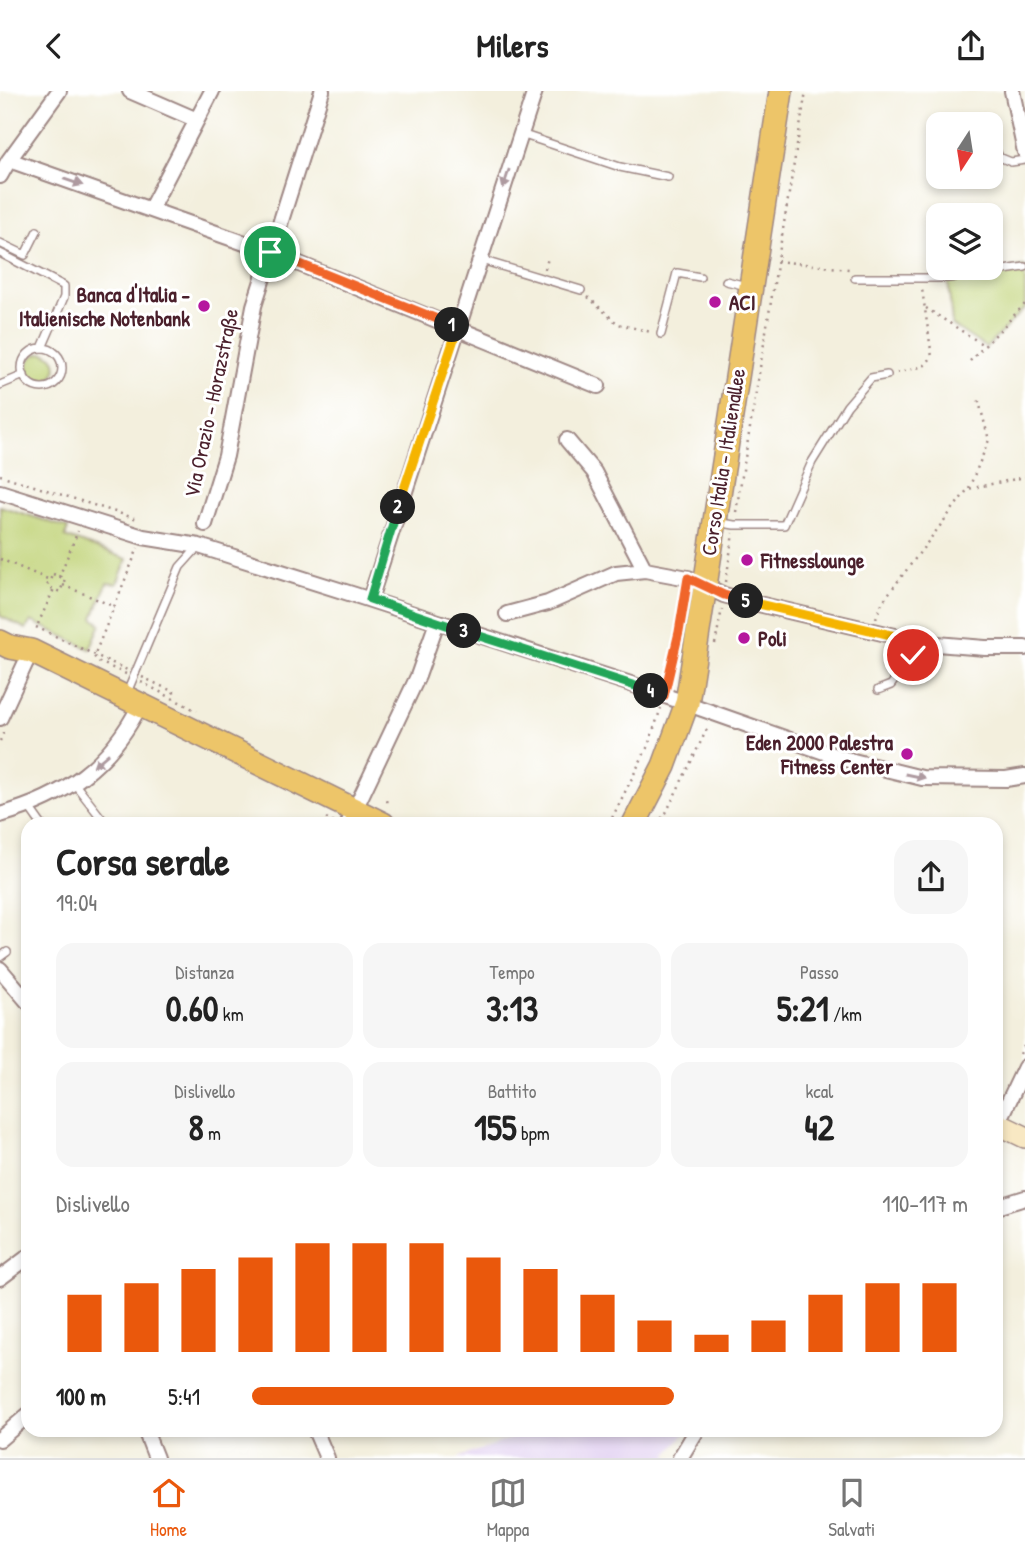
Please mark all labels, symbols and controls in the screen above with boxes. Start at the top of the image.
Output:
text: Milers [476,24,549,67]
icon: back [35,27,73,65]
icon: share [952,27,990,65]
north arrow [926,112,1003,189]
map controls [926,112,1003,280]
one-way arrow [501,169,511,190]
one-way arrow [63,177,84,188]
button: layers [926,203,1003,280]
pin [240,222,300,282]
icon: arrive [251,233,289,271]
place label: Banca d'Italia - Italienische Notenbank [19,280,191,333]
place label: ACI [729,288,756,317]
marker: ACI [707,294,723,310]
marker: Banca d'Italia - Italienische Notenbank [196,298,212,314]
street label: Via Orazio - Horazstraße [177,306,245,500]
pin: 1 [434,307,470,343]
text: 1 [448,311,455,337]
street label: Corso Italia - Italienallee [694,366,752,558]
pin: 2 [380,489,416,525]
text: 2 [393,493,402,519]
place label: Fitnesslounge [760,546,865,576]
marker: Fitnesslounge [739,552,755,568]
pin: 5 [728,583,764,619]
text: 5 [741,587,750,613]
pin: 3 [447,613,482,649]
text: 3 [459,617,468,643]
place label: Poli [758,624,787,653]
pin [883,625,943,685]
marker: Poli [736,630,752,646]
icon: check [894,636,932,674]
pin: 4 [634,673,668,709]
text: 4 [647,677,654,703]
place label: Eden 2000 Palestra Fitness Center [746,728,894,781]
marker: Eden 2000 Palestra Fitness Center [899,746,915,762]
one-way arrow [93,752,110,767]
one-way arrow [904,771,926,782]
text: Corsa serale [56,835,230,887]
button: share [894,840,968,914]
text: 19:04 [56,887,97,918]
text: Distanza [175,959,234,985]
text: Tempo [489,959,535,985]
text: Passo [800,959,839,985]
text: 0.60 [166,985,218,1032]
text: 3:13 [486,985,538,1032]
text: 5:21 [777,985,829,1032]
text: km [218,1001,244,1027]
text: /km [829,1001,862,1027]
text: Dislivello [174,1078,235,1104]
text: Battito [488,1078,536,1104]
text: kcal [805,1078,833,1104]
text: 8 [188,1104,204,1151]
text: 155 [474,1104,517,1151]
text: 42 [805,1104,834,1151]
text: m [204,1120,221,1146]
text: bpm [517,1120,550,1146]
text: Dislivello [56,1188,130,1219]
text: 110–117 m [882,1188,968,1219]
text: 100 m [56,1381,106,1412]
text: 5:41 [168,1381,200,1412]
tab: Home [150,1474,188,1542]
tab: Mappa [487,1474,529,1542]
tab: Salvati [828,1474,875,1542]

